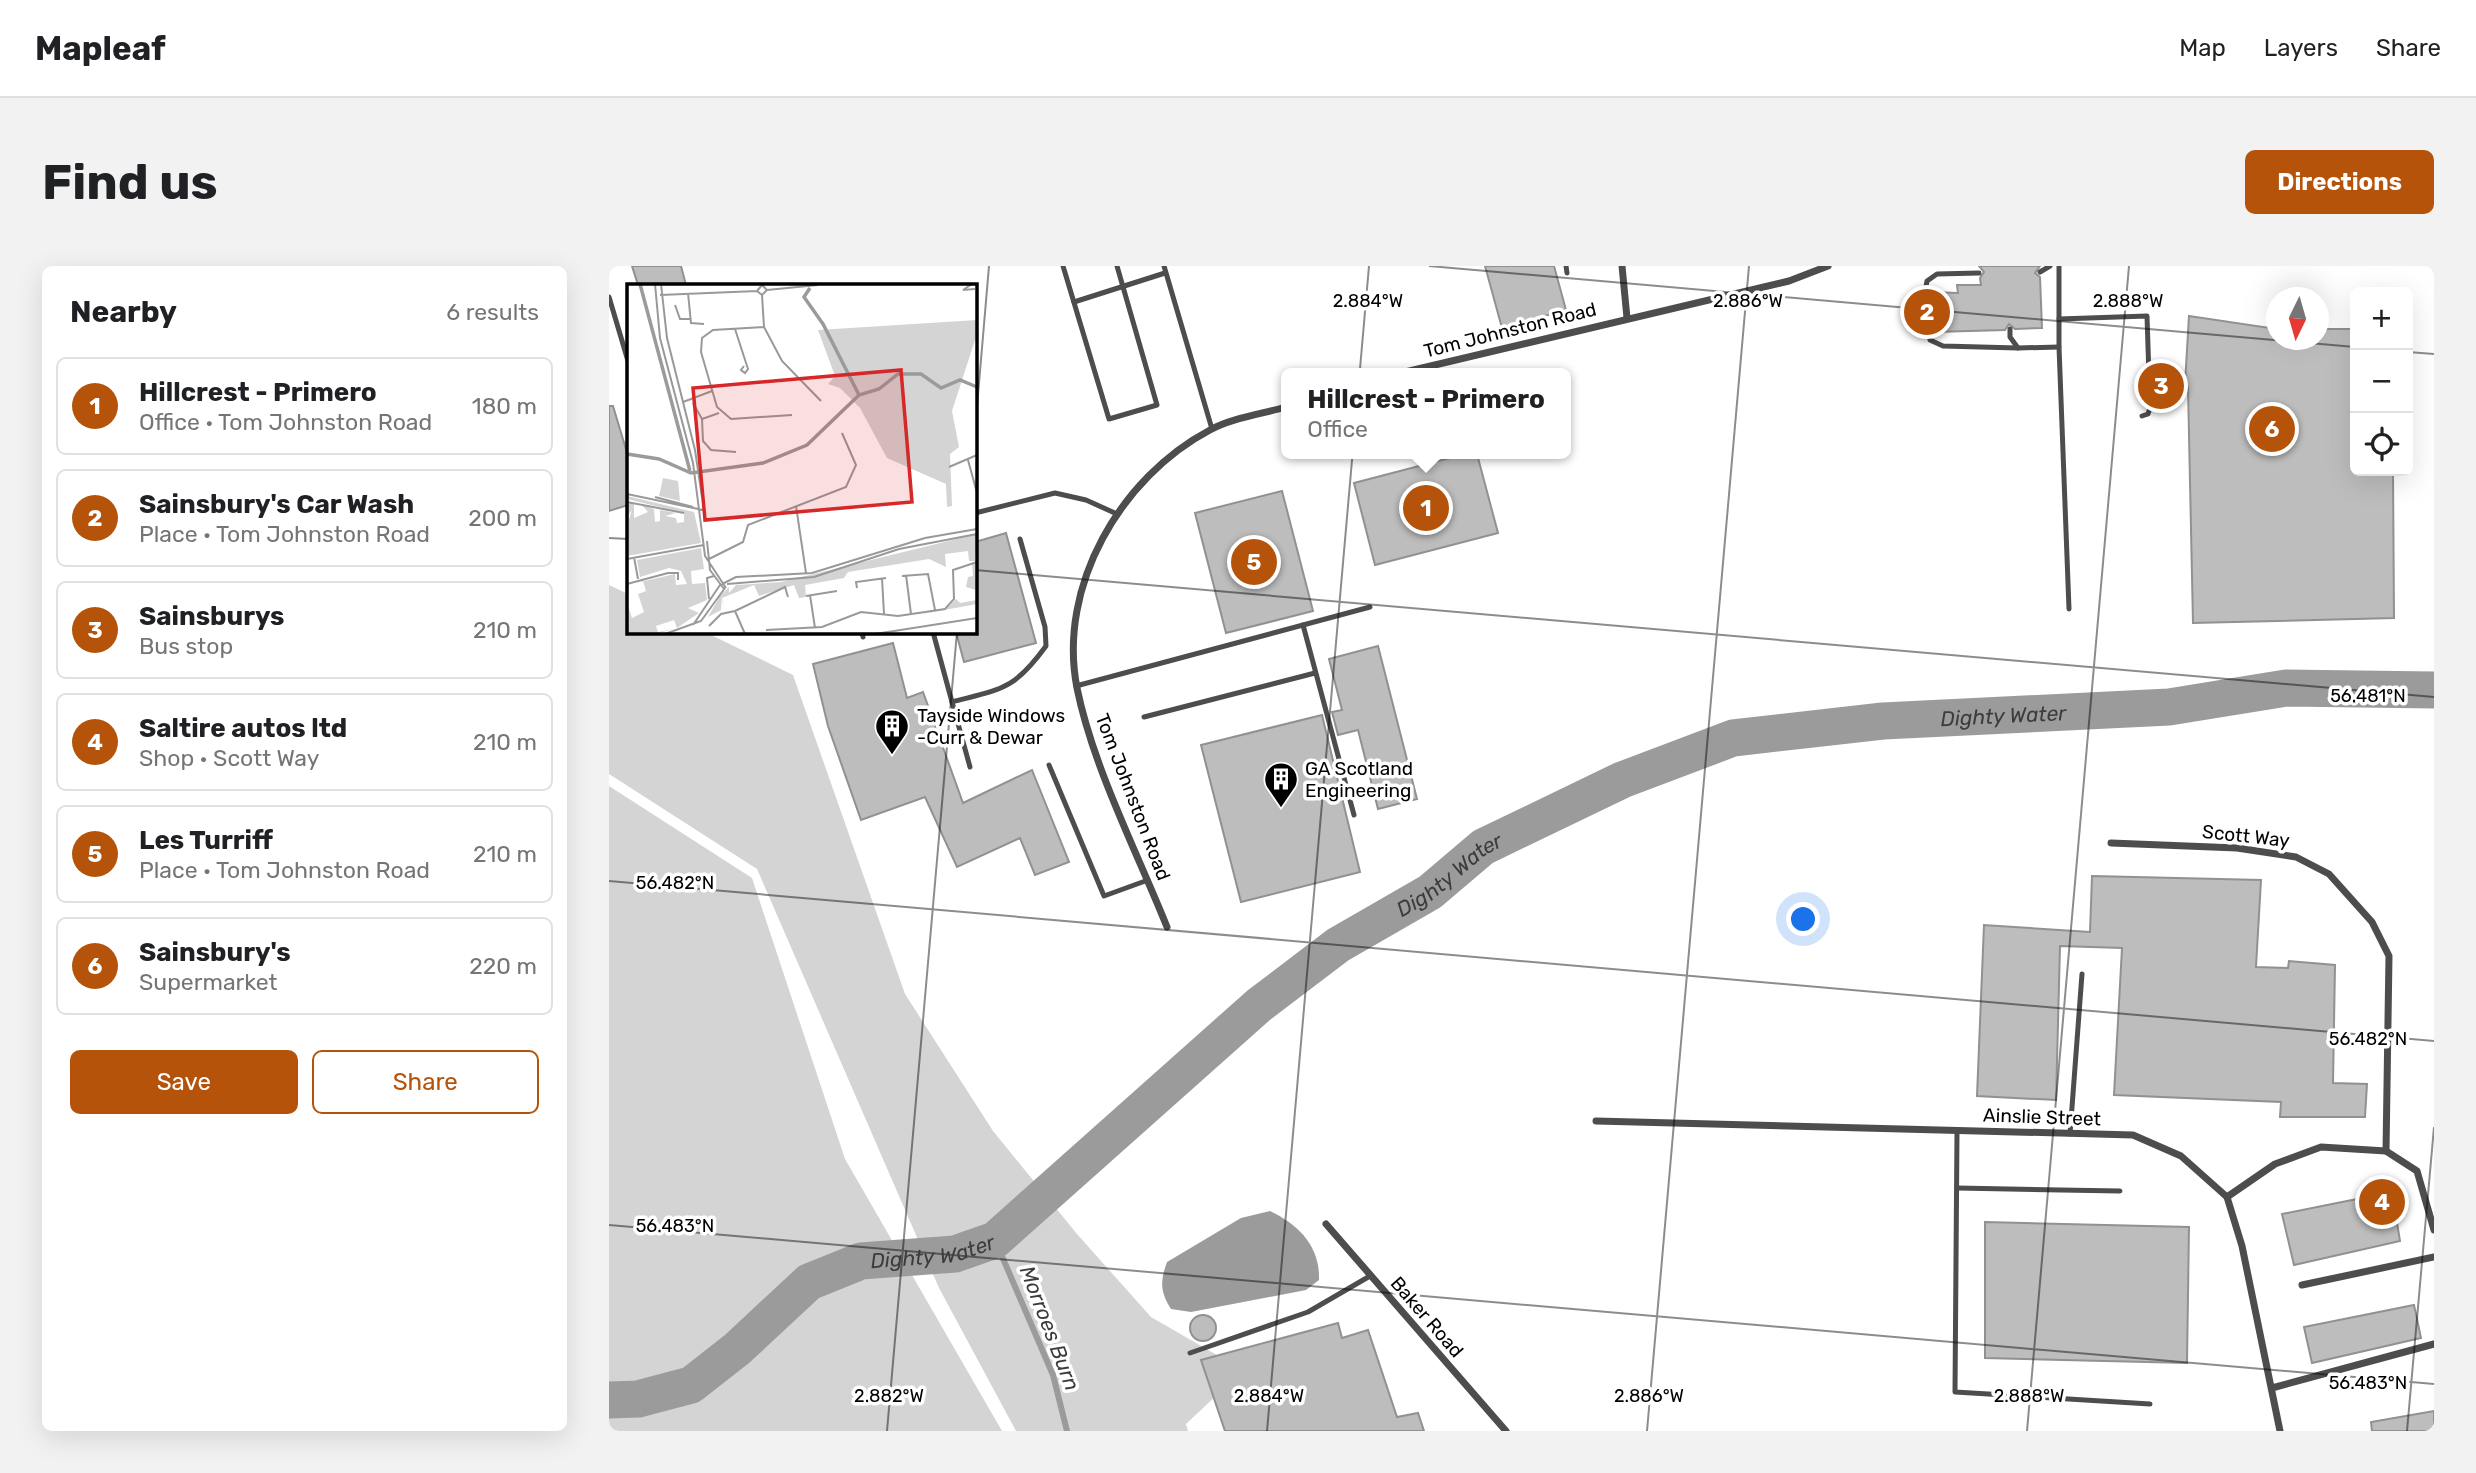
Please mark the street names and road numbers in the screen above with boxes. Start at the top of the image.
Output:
street label: Tom Johnston Road [1421,297,1599,363]
street label: Tom Johnston Road [1091,710,1175,884]
street label: Scott Way [2201,820,2291,852]
street label: Ainslie Street [1983,1103,2102,1131]
street label: Baker Road [1386,1272,1468,1362]

